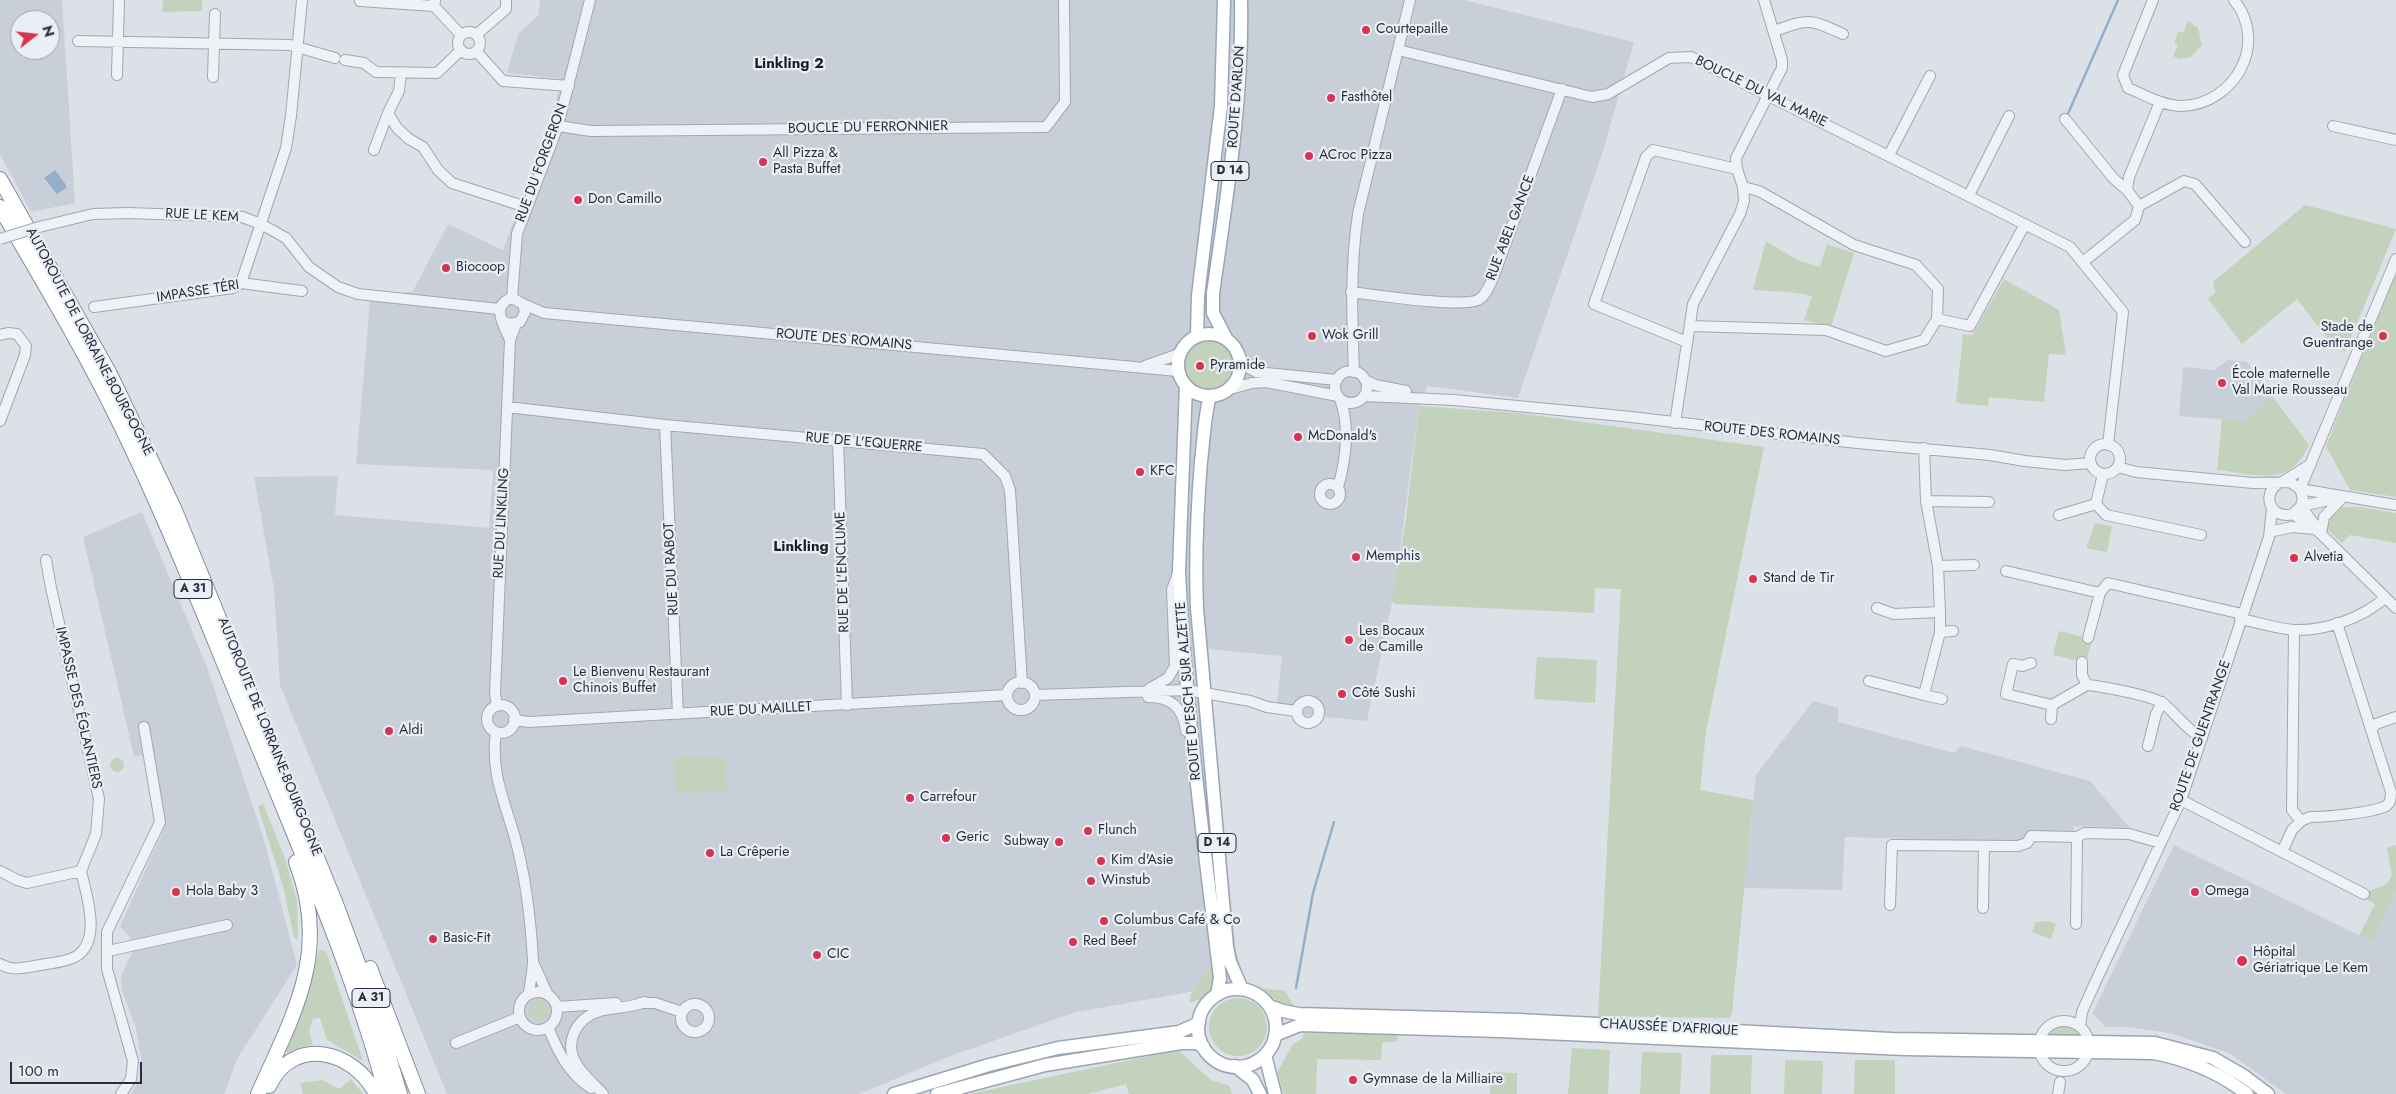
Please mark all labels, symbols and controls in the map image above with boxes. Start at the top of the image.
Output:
north arrow [10,10,60,60]
place label: Courtepaille [1376,22,1448,38]
text: N [37,23,60,39]
marker: Courtepaille [1360,24,1372,36]
street label: ROUTE D'ARLON [1225,45,1249,149]
street label: BOUCLE DU VAL MARIE [1692,53,1830,131]
district label: Linkling 2 [754,55,824,73]
place label: Fasthôtel [1341,90,1392,106]
marker: Fasthôtel [1325,92,1337,104]
street label: RUE DU FORGERON [513,101,571,225]
street label: BOUCLE DU FERRONNIER [788,118,948,138]
place label: All Pizza & Pasta Buffet [773,146,841,178]
place label: ACroc Pizza [1319,148,1392,164]
marker: ACroc Pizza [1303,150,1315,162]
marker: All Pizza & Pasta Buffet [757,156,769,168]
road number: D 14 [1211,162,1249,180]
street label: RUE ABEL GANCE [1483,173,1539,283]
place label: Don Camillo [588,192,662,208]
marker: Don Camillo [572,194,584,206]
street label: RUE LE KEM [165,206,239,226]
street label: AUTOROUTE DE LORRAINE-BOURGOGNE [22,225,156,459]
place label: Biocoop [456,260,505,276]
marker: Biocoop [440,262,452,274]
street label: IMPASSE TÉRI [155,277,241,307]
place label: Stade de Guentrange [2303,320,2373,352]
street label: ROUTE DES ROMAINS [775,326,913,354]
place label: Wok Grill [1322,328,1378,344]
marker: Wok Grill [1306,330,1318,342]
marker: Stade de Guentrange [2377,330,2389,342]
place label: Pyramide [1210,358,1265,374]
marker: Pyramide [1194,360,1206,372]
place label: École maternelle Val Marie Rousseau [2232,367,2347,400]
marker: École maternelle Val Marie Rousseau [2216,377,2228,389]
street label: ROUTE DES ROMAINS [1703,419,1841,449]
place label: McDonald's [1308,429,1377,445]
street label: RUE DE L'EQUERRE [805,430,923,456]
marker: McDonald's [1292,431,1304,443]
place label: KFC [1150,464,1174,480]
marker: KFC [1134,466,1146,478]
street label: RUE DU LINKLING [491,467,513,579]
street label: RUE DE L'ENCLUME [832,511,854,633]
street label: RUE DU RABOT [661,522,683,616]
district label: Linkling [773,538,829,556]
place label: Memphis [1366,549,1420,565]
place label: Alvetia [2304,550,2343,566]
marker: Memphis [1350,551,1362,563]
marker: Alvetia [2288,552,2300,564]
place label: Stand de Tir [1763,571,1835,587]
marker: Stand de Tir [1747,573,1759,585]
road number: A 31 [174,580,212,598]
street label: ROUTE D'ESCH SUR ALZETTE [1173,601,1205,781]
street label: AUTOROUTE DE LORRAINE-BOURGOGNE [213,615,325,859]
place label: Les Bocaux de Camille [1359,624,1424,656]
street label: IMPASSE DES ÉGLANTIERS [51,625,105,791]
marker: Les Bocaux de Camille [1343,634,1355,646]
street label: ROUTE DE GUENTRANGE [2167,658,2235,814]
place label: Le Bienvenu Restaurant Chinois Buffet [573,665,709,698]
marker: Le Bienvenu Restaurant Chinois Buffet [557,675,569,687]
place label: Côté Sushi [1352,686,1416,702]
marker: Côté Sushi [1336,688,1348,700]
street label: RUE DU MAILLET [710,699,812,721]
place label: Aldi [399,723,423,739]
marker: Aldi [383,725,395,737]
place label: Carrefour [920,790,977,806]
marker: Carrefour [904,792,916,804]
place label: Flunch [1098,823,1137,839]
marker: Flunch [1082,825,1094,837]
place label: Geric [956,830,989,846]
marker: Geric [940,832,952,844]
place label: Subway [1004,834,1049,850]
road number: D 14 [1198,834,1236,852]
marker: Subway [1053,836,1065,848]
place label: La Crêperie [720,845,789,861]
marker: La Crêperie [704,847,716,859]
place label: Kim d'Asie [1111,853,1173,869]
marker: Kim d'Asie [1095,855,1107,867]
place label: Winstub [1101,873,1150,889]
marker: Winstub [1085,875,1097,887]
place label: Hola Baby 3 [186,884,258,900]
place label: Omega [2205,884,2249,900]
marker: Hola Baby 3 [170,886,182,898]
marker: Omega [2189,886,2201,898]
place label: Columbus Café & Co [1114,913,1241,929]
marker: Columbus Café & Co [1098,915,1110,927]
place label: Basic-Fit [443,931,490,947]
marker: Basic-Fit [427,933,439,945]
place label: Red Beef [1083,934,1136,950]
marker: Red Beef [1067,936,1079,948]
place label: Hôpital Gériatrique Le Kem [2253,945,2368,978]
place label: CIC [827,947,850,963]
marker: CIC [811,949,823,961]
marker: Hôpital Gériatrique Le Kem [2235,954,2249,968]
road number: A 31 [352,988,390,1008]
street label: CHAUSSÉE D'AFRIQUE [1599,1016,1739,1040]
scale bar [12,1052,145,1084]
text: 100 m [18,1060,59,1082]
place label: Gymnase de la Milliaire [1363,1072,1503,1088]
marker: Gymnase de la Milliaire [1347,1074,1359,1086]

